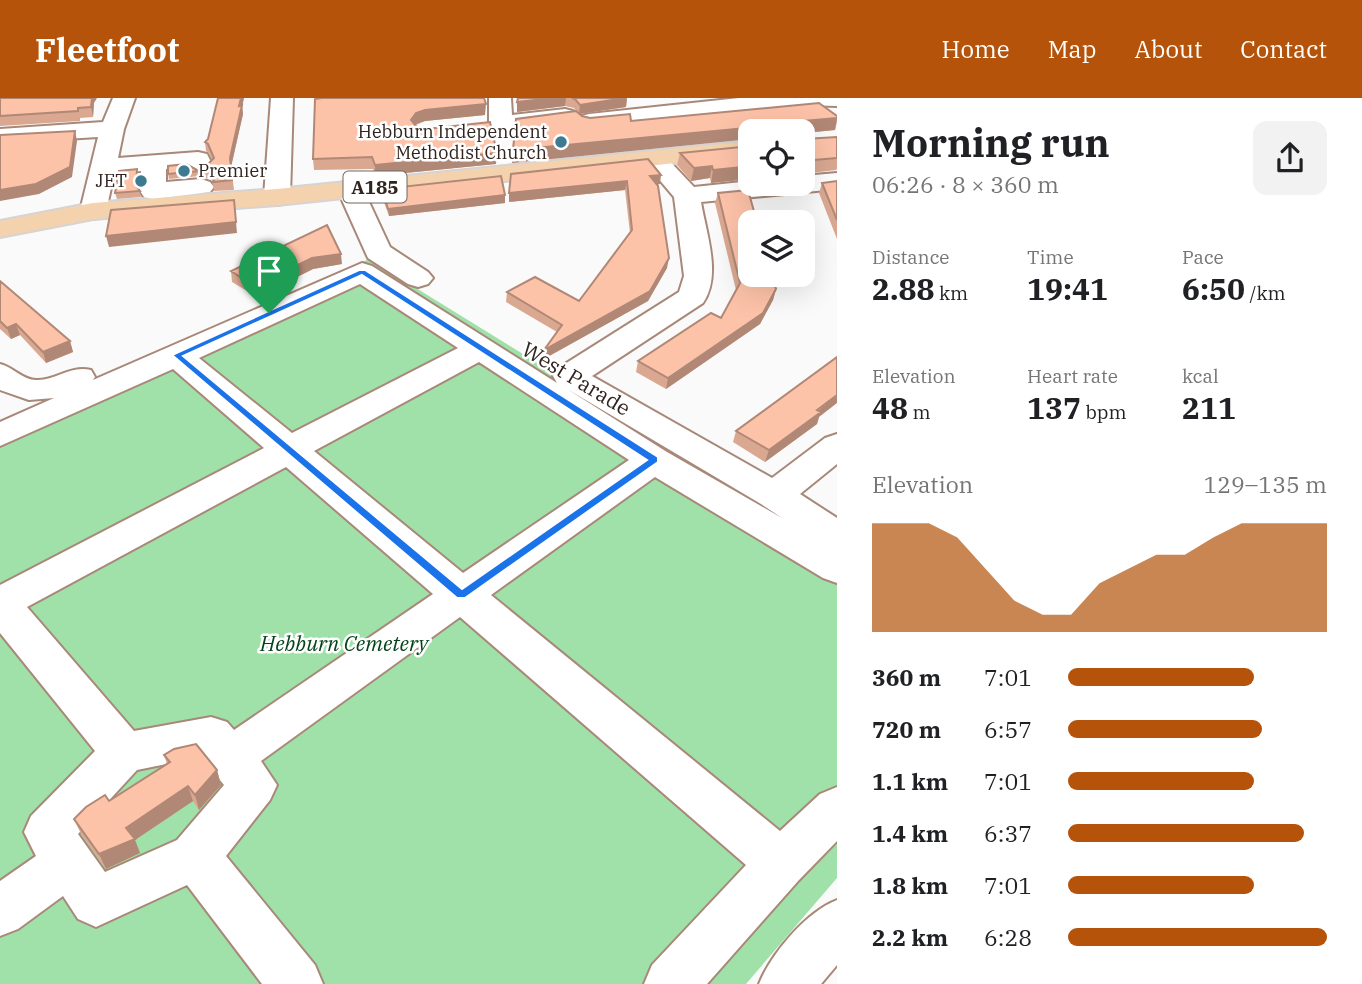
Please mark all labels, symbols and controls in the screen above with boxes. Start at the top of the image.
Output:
text: Fleetfoot [35,28,179,71]
text: Home [942,33,1010,65]
text: Map [1048,33,1096,65]
text: About [1134,33,1202,65]
text: Contact [1240,33,1327,65]
text: Morning run [872,118,1110,167]
map controls [738,119,815,287]
button: locate [738,119,815,196]
place label: Hebburn Independent Methodist Church [358,120,547,164]
button: share [1253,121,1327,195]
marker: Hebburn Independent Methodist Church [553,134,569,150]
place label: Premier [198,159,267,182]
marker: Premier [176,163,192,179]
place label: JET [96,169,127,192]
text: 06:26 · 8 × 360 m [872,169,1059,199]
road number: A185 [344,172,406,202]
marker: JET [133,173,149,189]
button: layers [738,210,815,287]
pin [239,241,299,313]
text: Distance [872,245,950,269]
text: Time [1027,245,1074,269]
text: Pace [1182,245,1224,269]
icon: arrive [250,252,288,290]
text: 2.88 [872,269,934,308]
text: 19:41 [1027,269,1108,308]
text: 6:50 [1182,269,1245,308]
text: km [934,281,968,305]
text: /km [1245,281,1286,305]
street label: West Parade [517,335,636,422]
text: Elevation [872,364,956,388]
text: Heart rate [1027,364,1118,388]
text: kcal [1182,364,1219,388]
text: 48 [872,388,908,427]
text: 137 [1027,388,1081,427]
text: 211 [1182,388,1236,427]
text: m [908,400,931,424]
text: bpm [1081,400,1127,424]
text: Elevation [872,469,973,499]
text: 129–135 m [1203,469,1327,499]
park label: Hebburn Cemetery [259,629,431,657]
text: 360 m [872,662,941,692]
text: 7:01 [984,662,1032,692]
text: 720 m [872,714,941,744]
text: 6:57 [984,714,1032,744]
text: 1.1 km [872,766,948,796]
text: 7:01 [984,766,1032,796]
text: 1.4 km [872,818,948,848]
text: 6:37 [984,818,1032,848]
text: 1.8 km [872,870,948,900]
text: 7:01 [984,870,1032,900]
text: 2.2 km [872,922,948,952]
text: 6:28 [984,922,1032,952]

